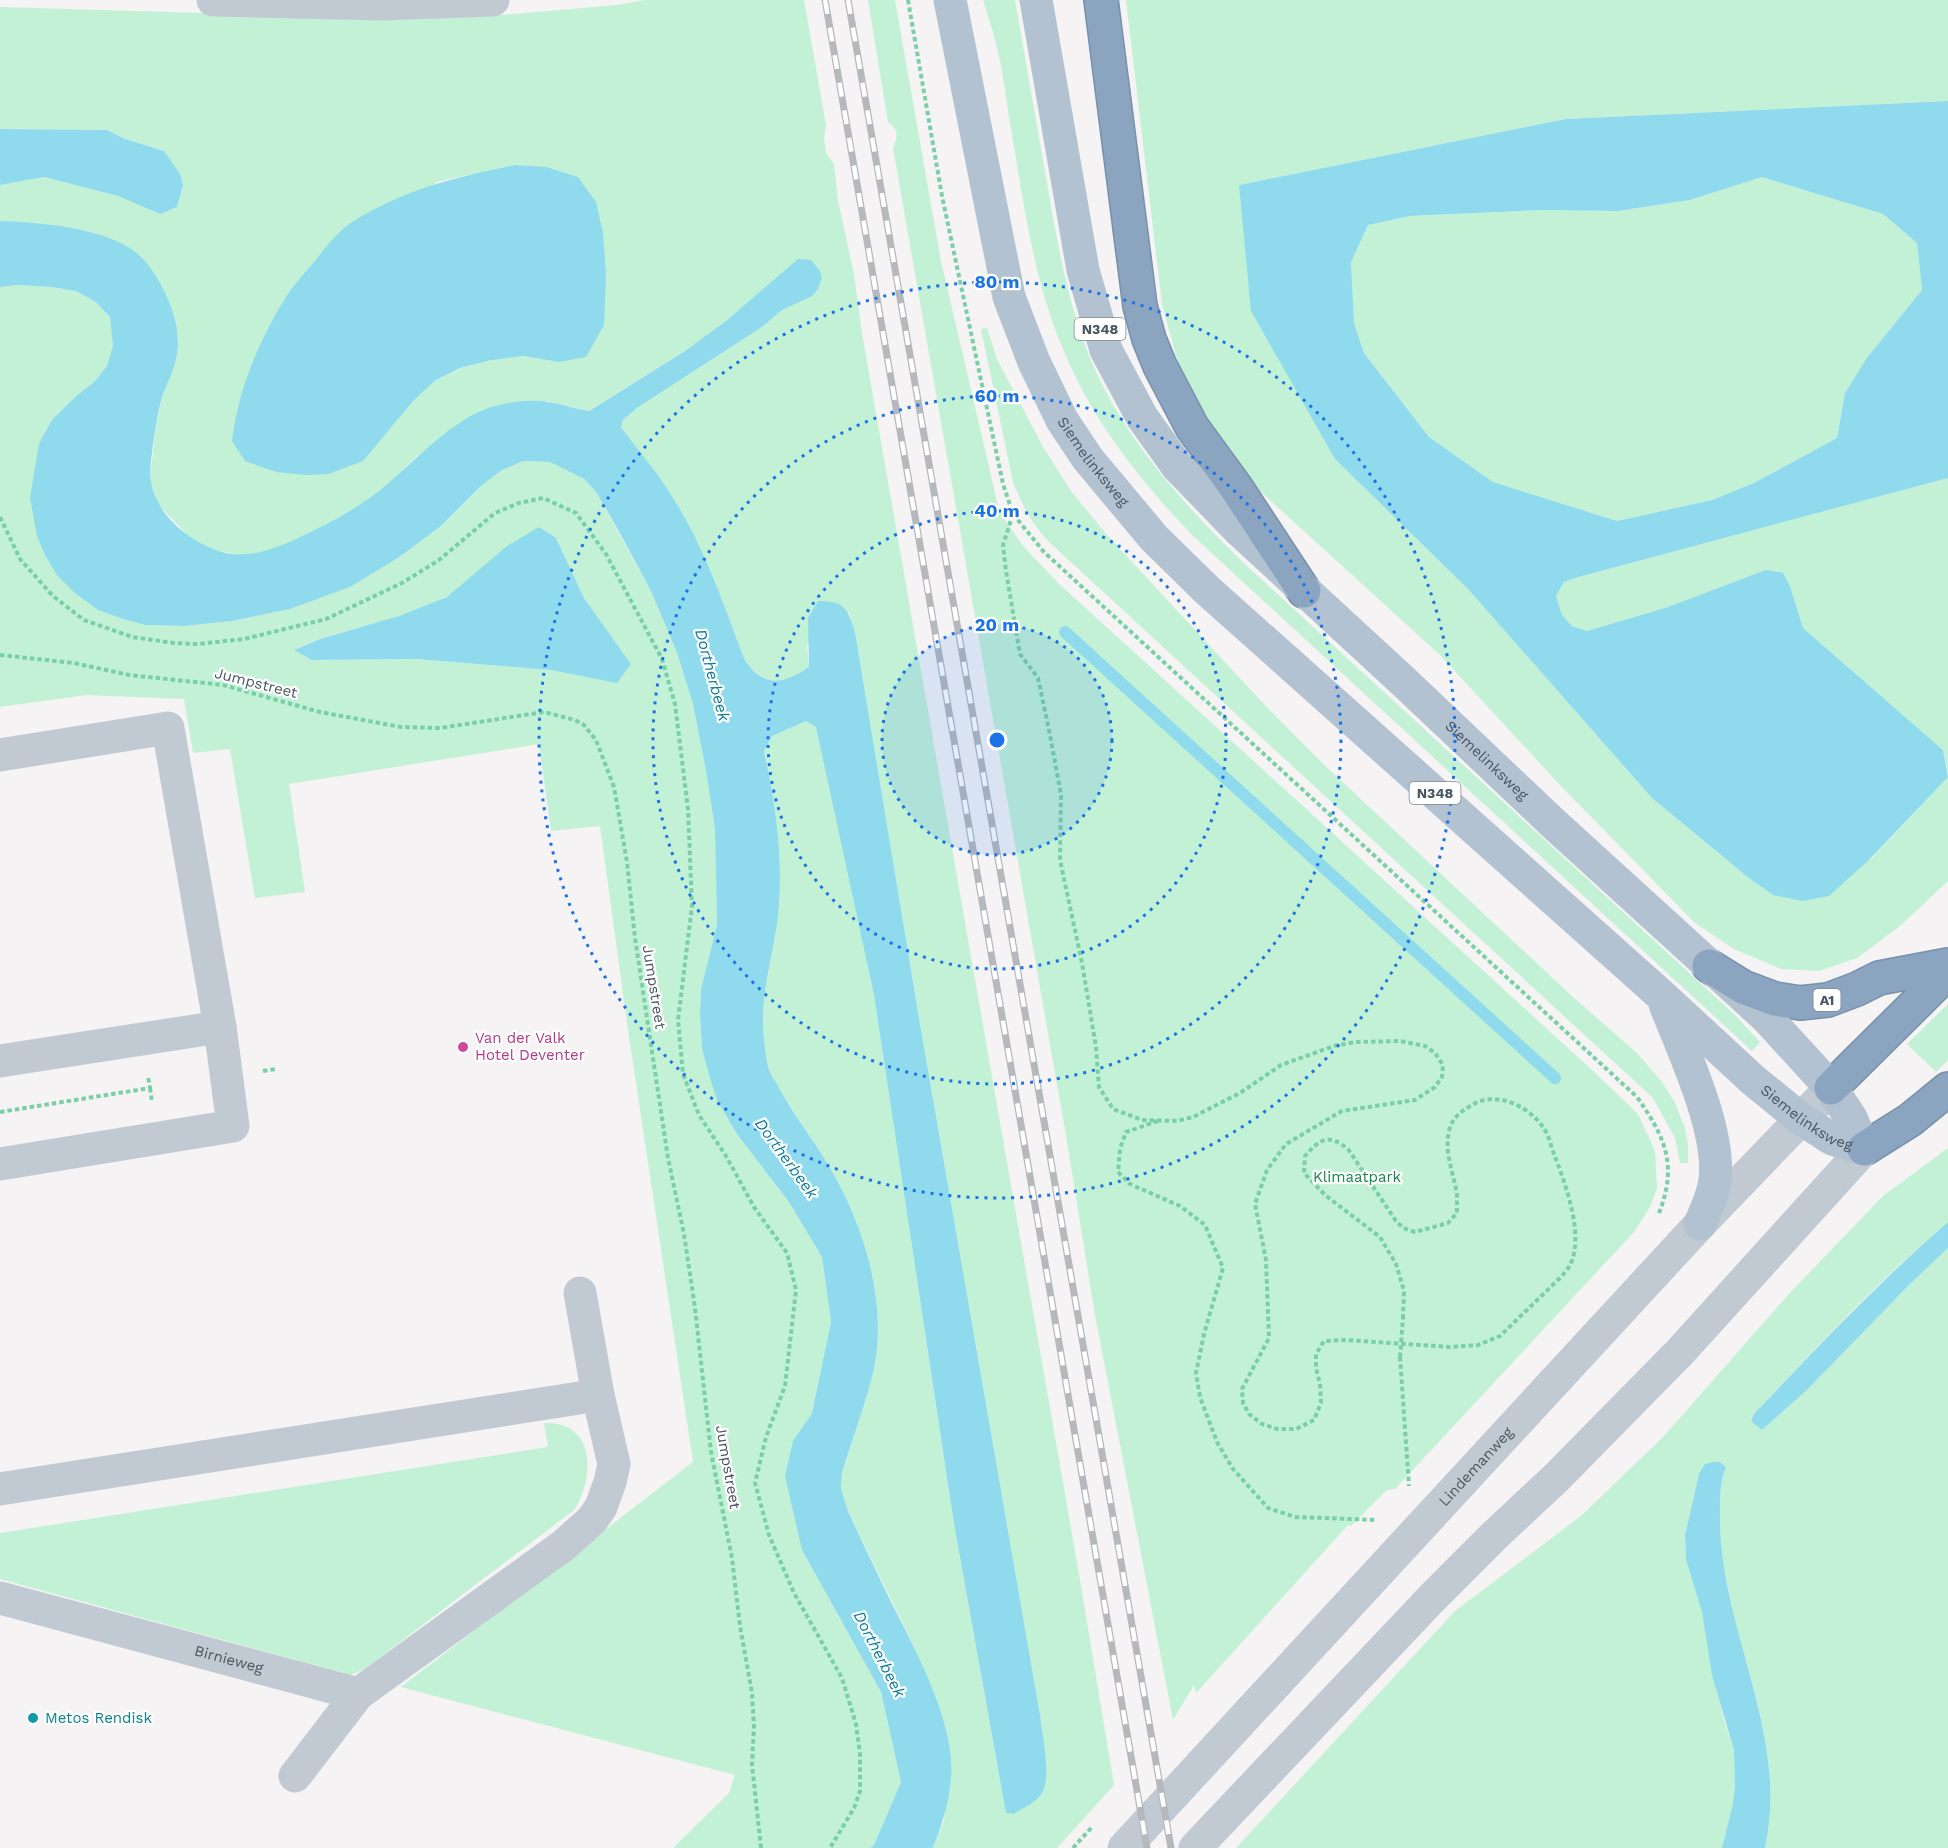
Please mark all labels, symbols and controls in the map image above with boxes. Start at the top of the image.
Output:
text: 80 m [975,271,1019,292]
road number: N348 [1074,318,1126,340]
text: 60 m [975,385,1019,406]
street label: Siemelinksweg [1054,414,1133,510]
text: 40 m [974,500,1020,521]
text: 20 m [975,614,1019,635]
water label: Dortherbeek [691,627,734,725]
street label: Jumpstreet [213,664,300,702]
street label: Siemelinksweg [1441,717,1532,804]
centre of rings [987,730,1007,750]
road number: N348 [1410,782,1460,804]
street label: Jumpstreet [638,944,670,1031]
road number: A1 [1814,989,1840,1011]
place label: Van der Valk Hotel Deventer [475,1029,585,1064]
marker: Van der Valk Hotel Deventer [456,1040,470,1054]
street label: Siemelinksweg [1757,1081,1855,1154]
water label: Dortherbeek [751,1114,823,1203]
park label: Klimaatpark [1313,1168,1402,1186]
street label: Lindemanweg [1435,1423,1517,1510]
street label: Jumpstreet [712,1424,744,1511]
water label: Dortherbeek [850,1608,910,1702]
street label: Birnieweg [192,1642,265,1677]
place label: Metos Rendisk [45,1709,152,1727]
marker: Metos Rendisk [26,1711,40,1725]

